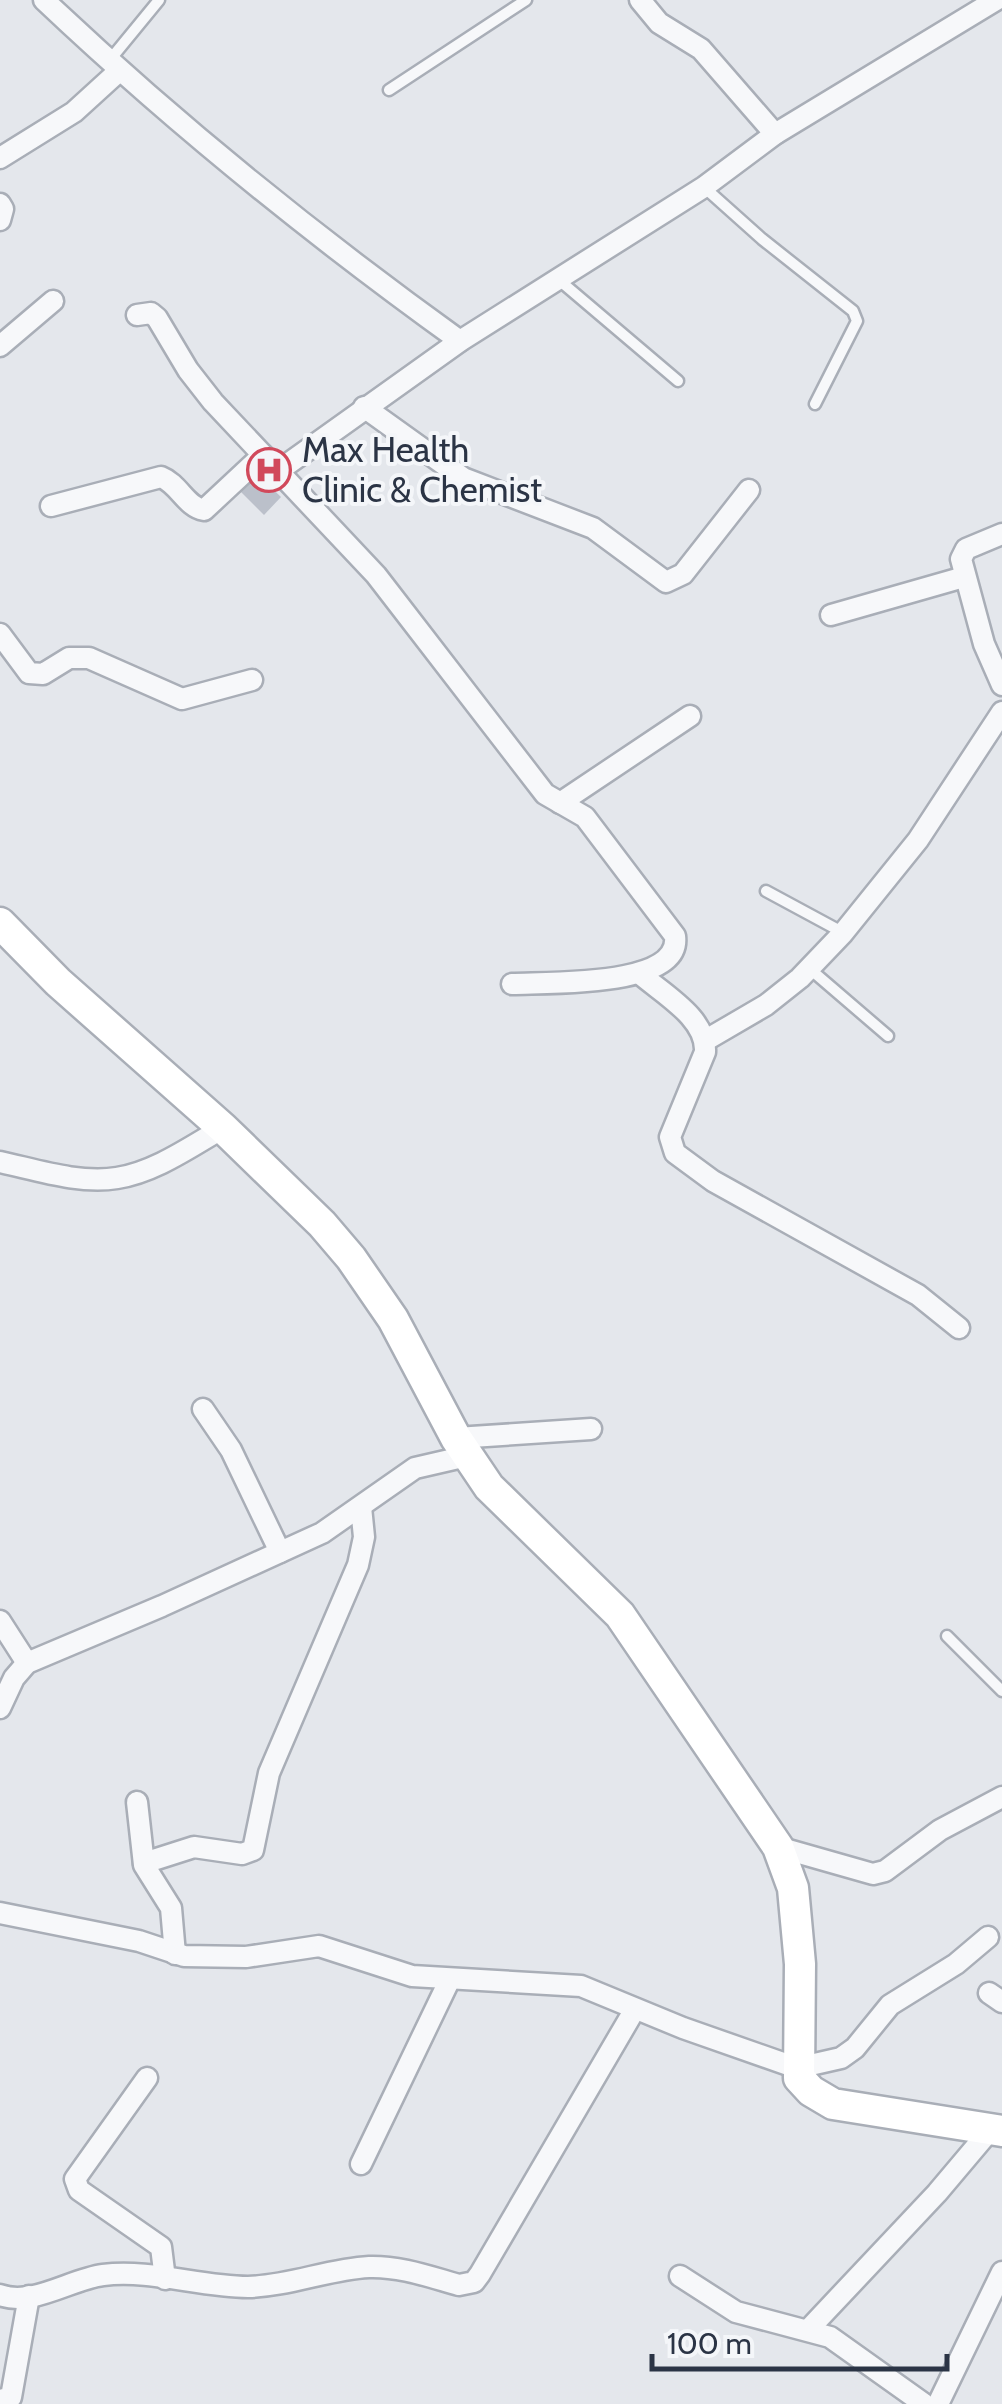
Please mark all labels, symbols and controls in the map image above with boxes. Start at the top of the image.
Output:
place label: Max Health Clinic & Chemist [302,428,542,511]
hospital icon: Max Health Clinic & Chemist [246,447,292,493]
scale bar [652,2309,947,2371]
text: 100 m [667,2325,752,2362]

